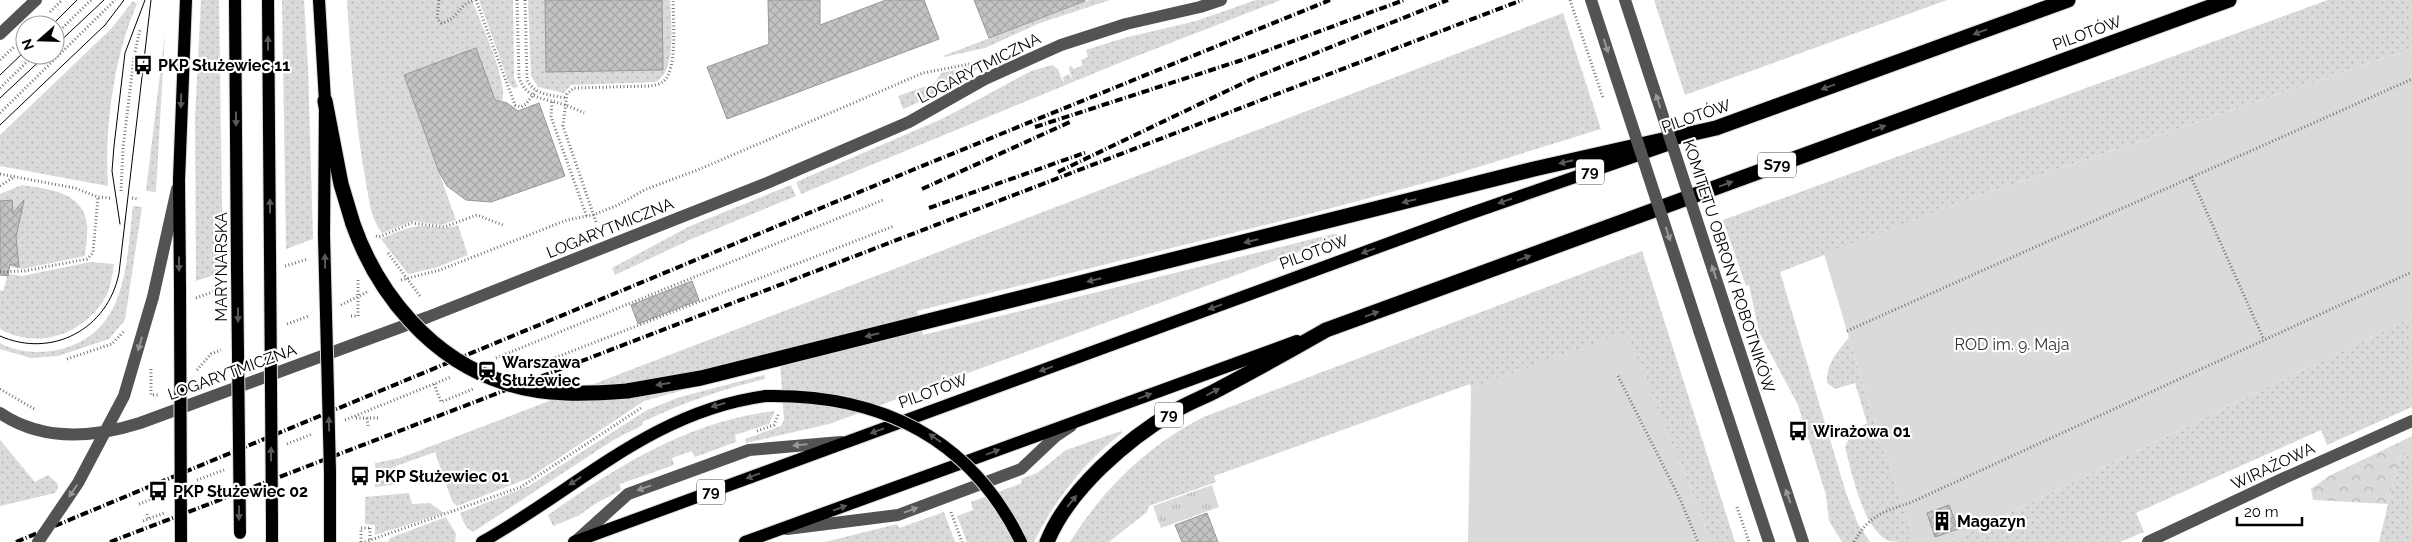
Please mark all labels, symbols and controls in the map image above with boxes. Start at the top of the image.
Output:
street label: PILOTÓW [2050,11,2124,54]
north arrow [15,15,65,65]
street label: LOGARYTMICZNA [914,29,1044,107]
one-way arrow [1973,29,1988,36]
one-way arrow [264,35,272,51]
text: N [18,37,37,52]
one-way arrow [1603,39,1610,54]
bus stop icon: PKP Służewiec 11 [132,54,154,76]
place label: PKP Służewiec 11 [158,56,290,75]
one-way arrow [1820,84,1835,91]
one-way arrow [176,93,184,109]
one-way arrow [1654,93,1662,108]
street label: PILOTÓW [1658,94,1733,137]
one-way arrow [232,111,240,127]
one-way arrow [1872,124,1887,132]
street label: KOMITETU OBRONY ROBOTNIKÓW [1679,137,1780,395]
road number: S79 [1758,152,1796,178]
one-way arrow [1559,158,1574,166]
road number: 79 [1576,160,1604,184]
one-way arrow [1719,180,1734,187]
street label: LOGARYTMICZNA [544,194,677,262]
one-way arrow [1401,197,1416,205]
one-way arrow [1497,197,1512,205]
one-way arrow [266,198,274,214]
street label: MARYNARSKA [212,212,231,322]
one-way arrow [1665,226,1672,241]
street label: PILOTÓW [1277,230,1351,273]
one-way arrow [1244,237,1259,245]
one-way arrow [1360,248,1375,255]
one-way arrow [321,253,329,269]
one-way arrow [1517,254,1532,261]
one-way arrow [175,256,183,272]
one-way arrow [1710,265,1718,280]
one-way arrow [1086,276,1101,284]
one-way arrow [1207,303,1222,311]
one-way arrow [234,307,242,323]
one-way arrow [1365,310,1380,318]
one-way arrow [865,331,880,339]
park label: ROD im. 9. Maja [1955,335,2069,354]
one-way arrow [135,336,143,351]
street label: LOGARYTMICZNA [165,340,299,404]
place label: Warszawa Służewiec [502,353,580,390]
station icon: Warszawa Służewiec [476,360,498,382]
one-way arrow [1038,366,1053,373]
street label: PILOTÓW [896,369,970,412]
one-way arrow [655,381,671,389]
one-way arrow [1206,388,1220,396]
one-way arrow [1138,392,1153,399]
one-way arrow [710,401,725,409]
road number: 79 [1155,402,1183,428]
one-way arrow [324,415,332,431]
bus stop icon: Wirażowa 01 [1787,420,1809,442]
place label: Wirażowa 01 [1813,422,1910,441]
one-way arrow [869,428,884,435]
one-way arrow [929,433,942,444]
street label: WIRAŻOWA [2228,437,2318,494]
one-way arrow [791,442,807,450]
one-way arrow [267,446,275,462]
one-way arrow [986,448,1001,456]
bus stop icon: PKP Służewiec 01 [349,465,371,487]
place label: PKP Służewiec 01 [375,467,509,486]
one-way arrow [745,472,760,480]
one-way arrow [568,477,582,486]
bus stop icon: PKP Służewiec 02 [147,480,169,502]
road number: 79 [697,480,725,504]
place label: PKP Służewiec 02 [173,482,308,501]
one-way arrow [68,484,78,498]
one-way arrow [636,484,651,492]
one-way arrow [1784,488,1792,503]
scale bar [2237,494,2302,526]
one-way arrow [1067,495,1078,508]
text: 20 m [2244,503,2279,521]
one-way arrow [833,504,848,512]
one-way arrow [236,505,244,521]
one-way arrow [904,506,919,514]
building icon: Magazyn [1931,510,1953,532]
place label: Magazyn [1957,512,2026,531]

